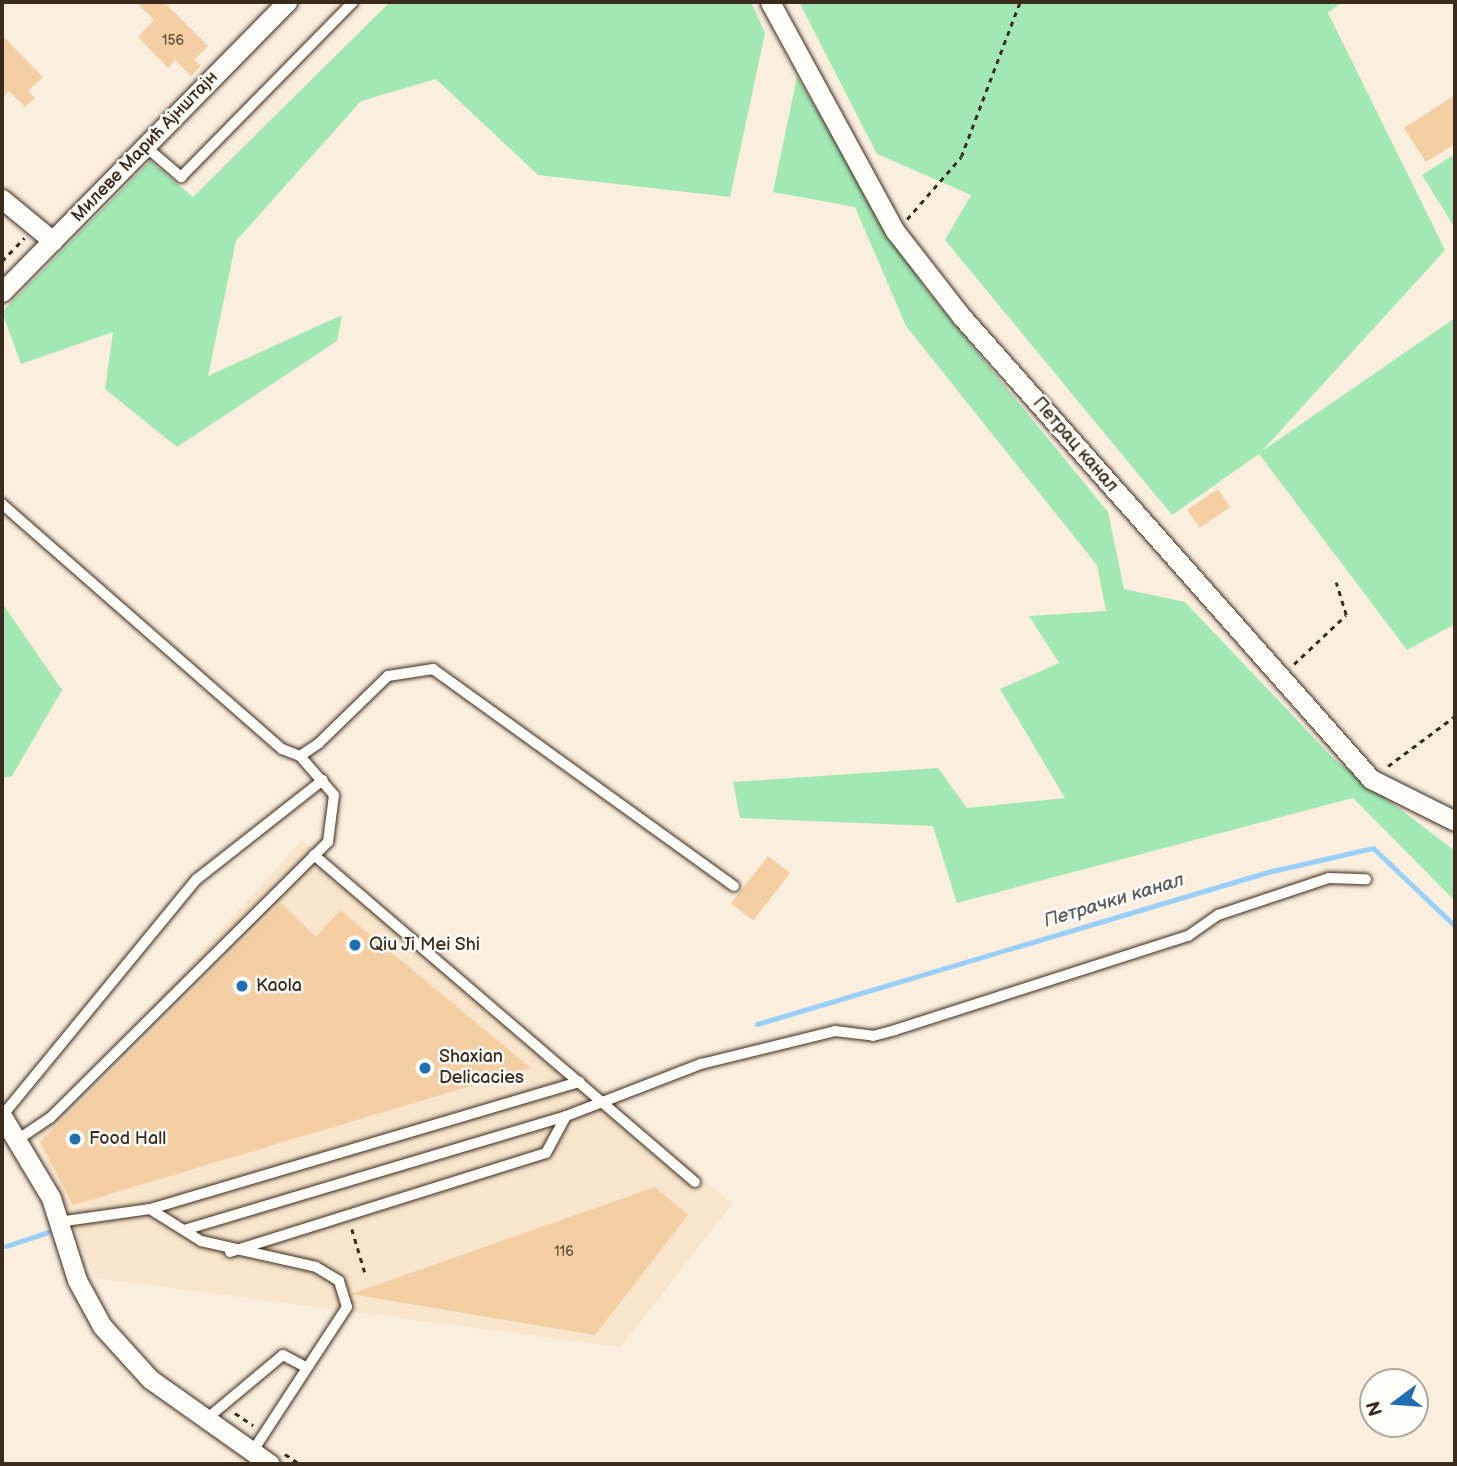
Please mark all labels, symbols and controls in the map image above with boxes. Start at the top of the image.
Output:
house number: 156 [162,33,184,49]
street label: Милеве Марић Ајнштајн [67,67,223,227]
street label: Петрац канал [1028,393,1122,497]
water label: Петрачки канал [1041,869,1187,933]
place label: Qiu Ji Mei Shi [369,934,481,956]
marker: Qiu Ji Mei Shi [347,937,363,953]
place label: Kaola [256,975,302,997]
marker: Kaola [234,978,250,994]
place label: Shaxian Delicacies [439,1047,524,1090]
marker: Shaxian Delicacies [417,1060,433,1076]
place label: Food Hall [89,1128,166,1150]
marker: Food Hall [67,1131,83,1147]
house number: 116 [554,1244,574,1260]
north arrow [1359,1368,1429,1438]
text: N [1362,1398,1388,1418]

